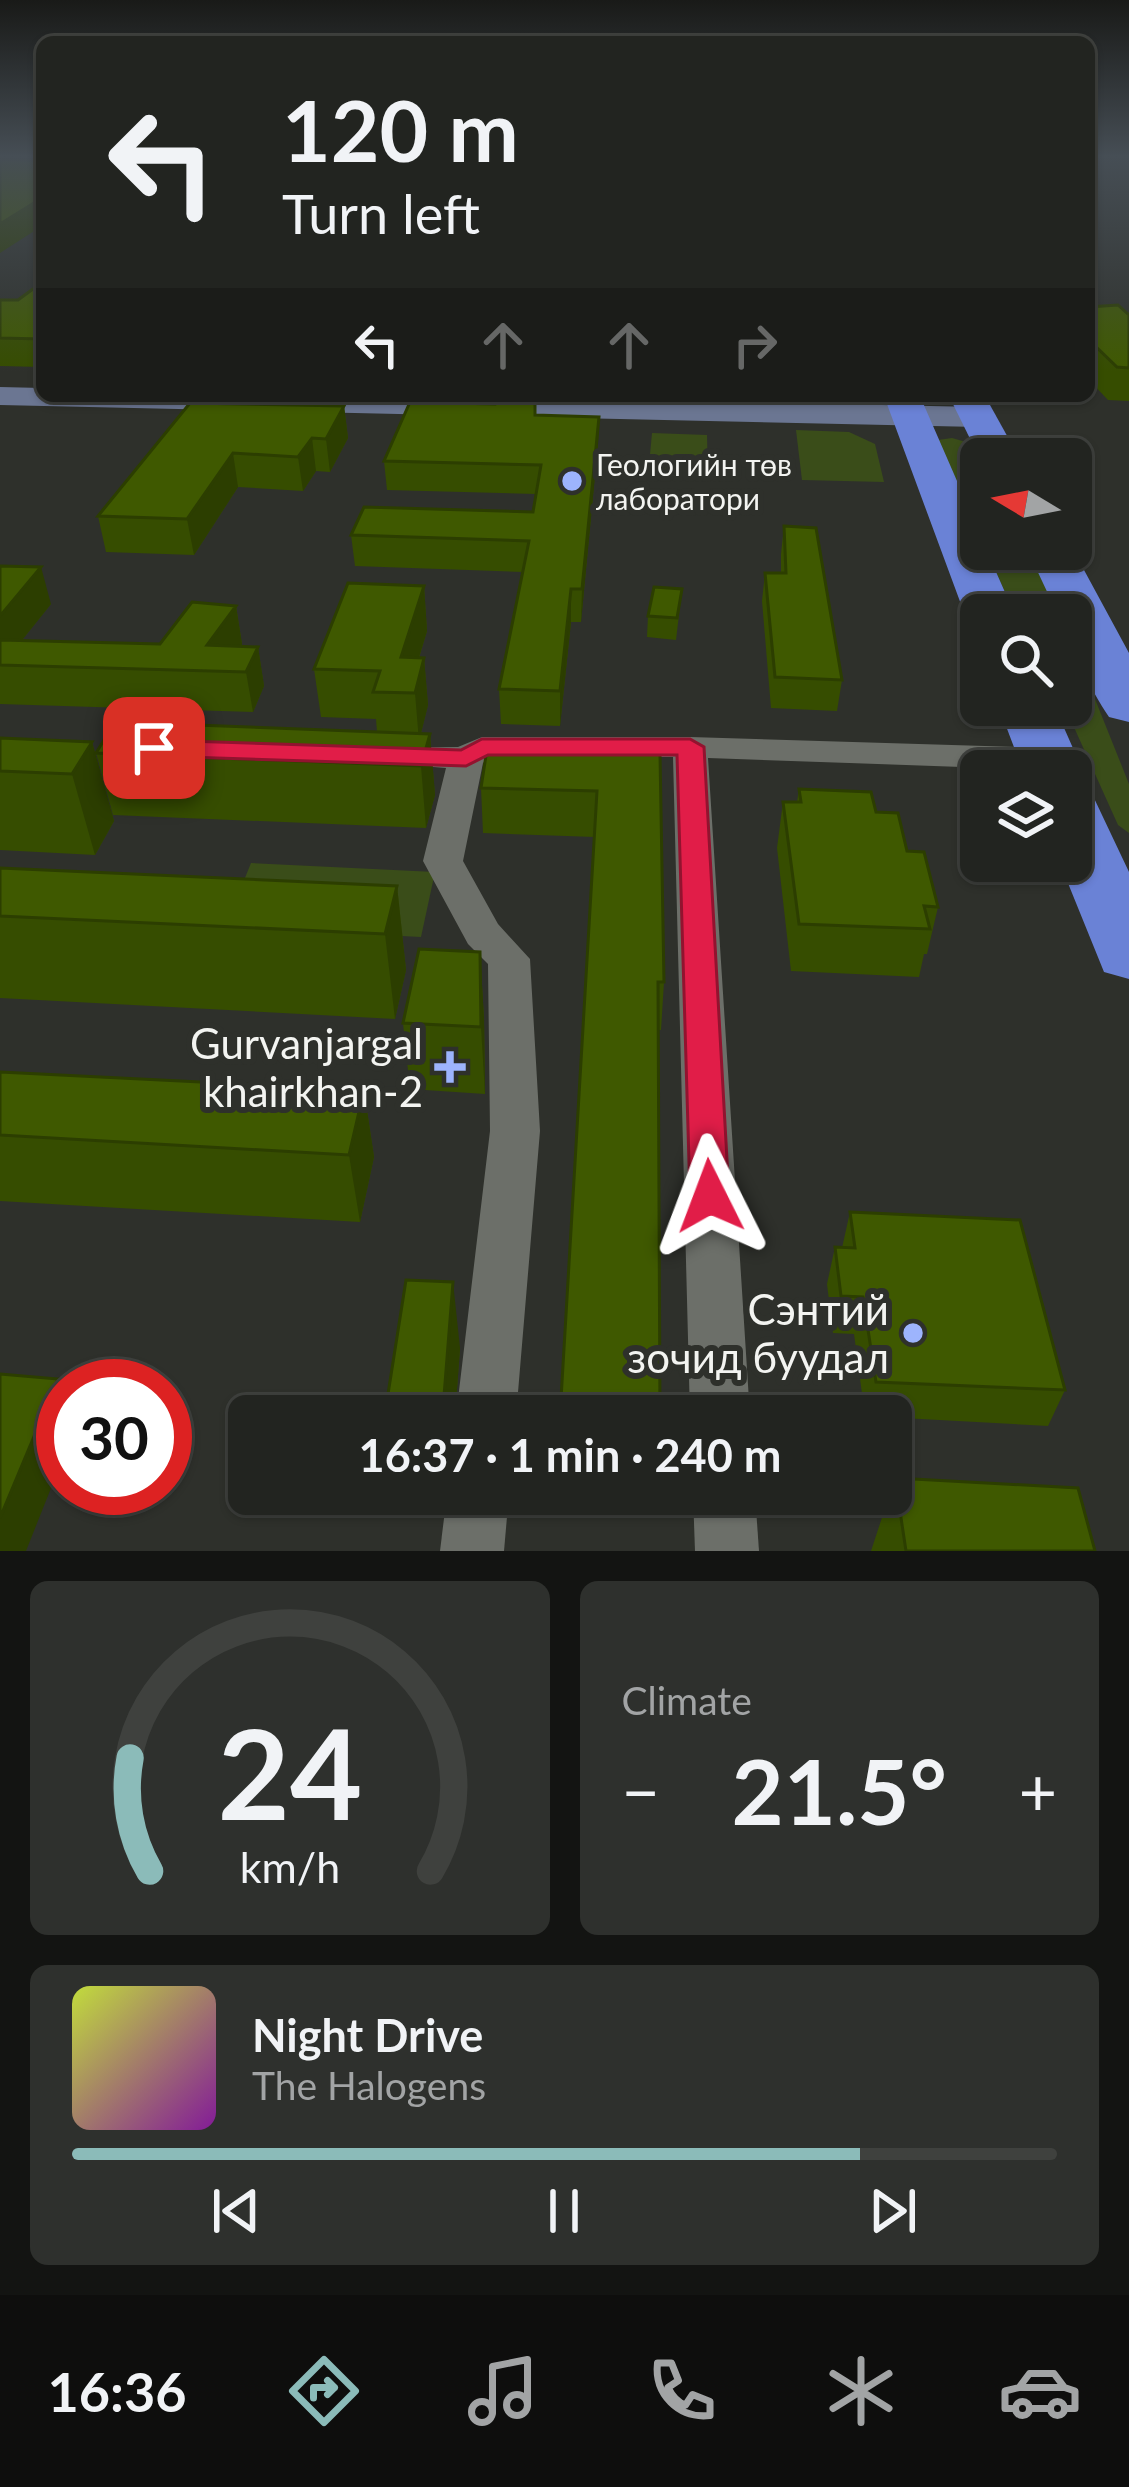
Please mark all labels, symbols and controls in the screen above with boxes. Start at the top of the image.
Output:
text: 120 m [282,79,519,180]
icon: left [84,84,240,240]
text: Turn left [282,181,480,246]
icon: left [344,312,410,378]
icon: ahead [470,312,536,378]
icon: ahead [596,312,662,378]
icon: right [722,312,788,378]
north arrow [960,438,1092,570]
map controls [960,438,1092,882]
place label: Геологийн төв лаборатори [596,446,792,516]
marker: Геологийн төв лаборатори [559,468,585,494]
button: search [960,594,1092,726]
pin [103,697,205,799]
icon: arrive [121,715,187,781]
button: layers [960,750,1092,882]
place label: Gurvanjargal khairkhan-2 [190,1018,423,1116]
marker: Gurvanjargal khairkhan-2 [434,1051,466,1083]
position arrow [647,1133,773,1259]
place label: Сэнтий зочид буудал [627,1284,889,1382]
marker: Сэнтий зочид буудал [900,1320,926,1346]
speed limit sign: 30 [36,1359,192,1515]
text: 16:37 · 1 min · 240 m [359,1428,781,1482]
text: Climate [622,1677,752,1723]
text: 24 [217,1697,362,1847]
text: 21.5° [732,1736,947,1844]
text: − [622,1751,660,1830]
text: + [1019,1751,1057,1830]
text: km/h [240,1841,340,1892]
text: Night Drive [252,2008,483,2062]
text: The Halogens [252,2062,486,2108]
icon: previous [203,2178,269,2244]
icon: pause [531,2178,597,2244]
icon: next [860,2178,926,2244]
icon: directions [282,2349,366,2433]
icon: music [461,2349,545,2433]
icon: phone [640,2349,724,2433]
icon: climate [819,2349,903,2433]
icon: car [998,2349,1082,2433]
text: 16:36 [47,2359,187,2424]

